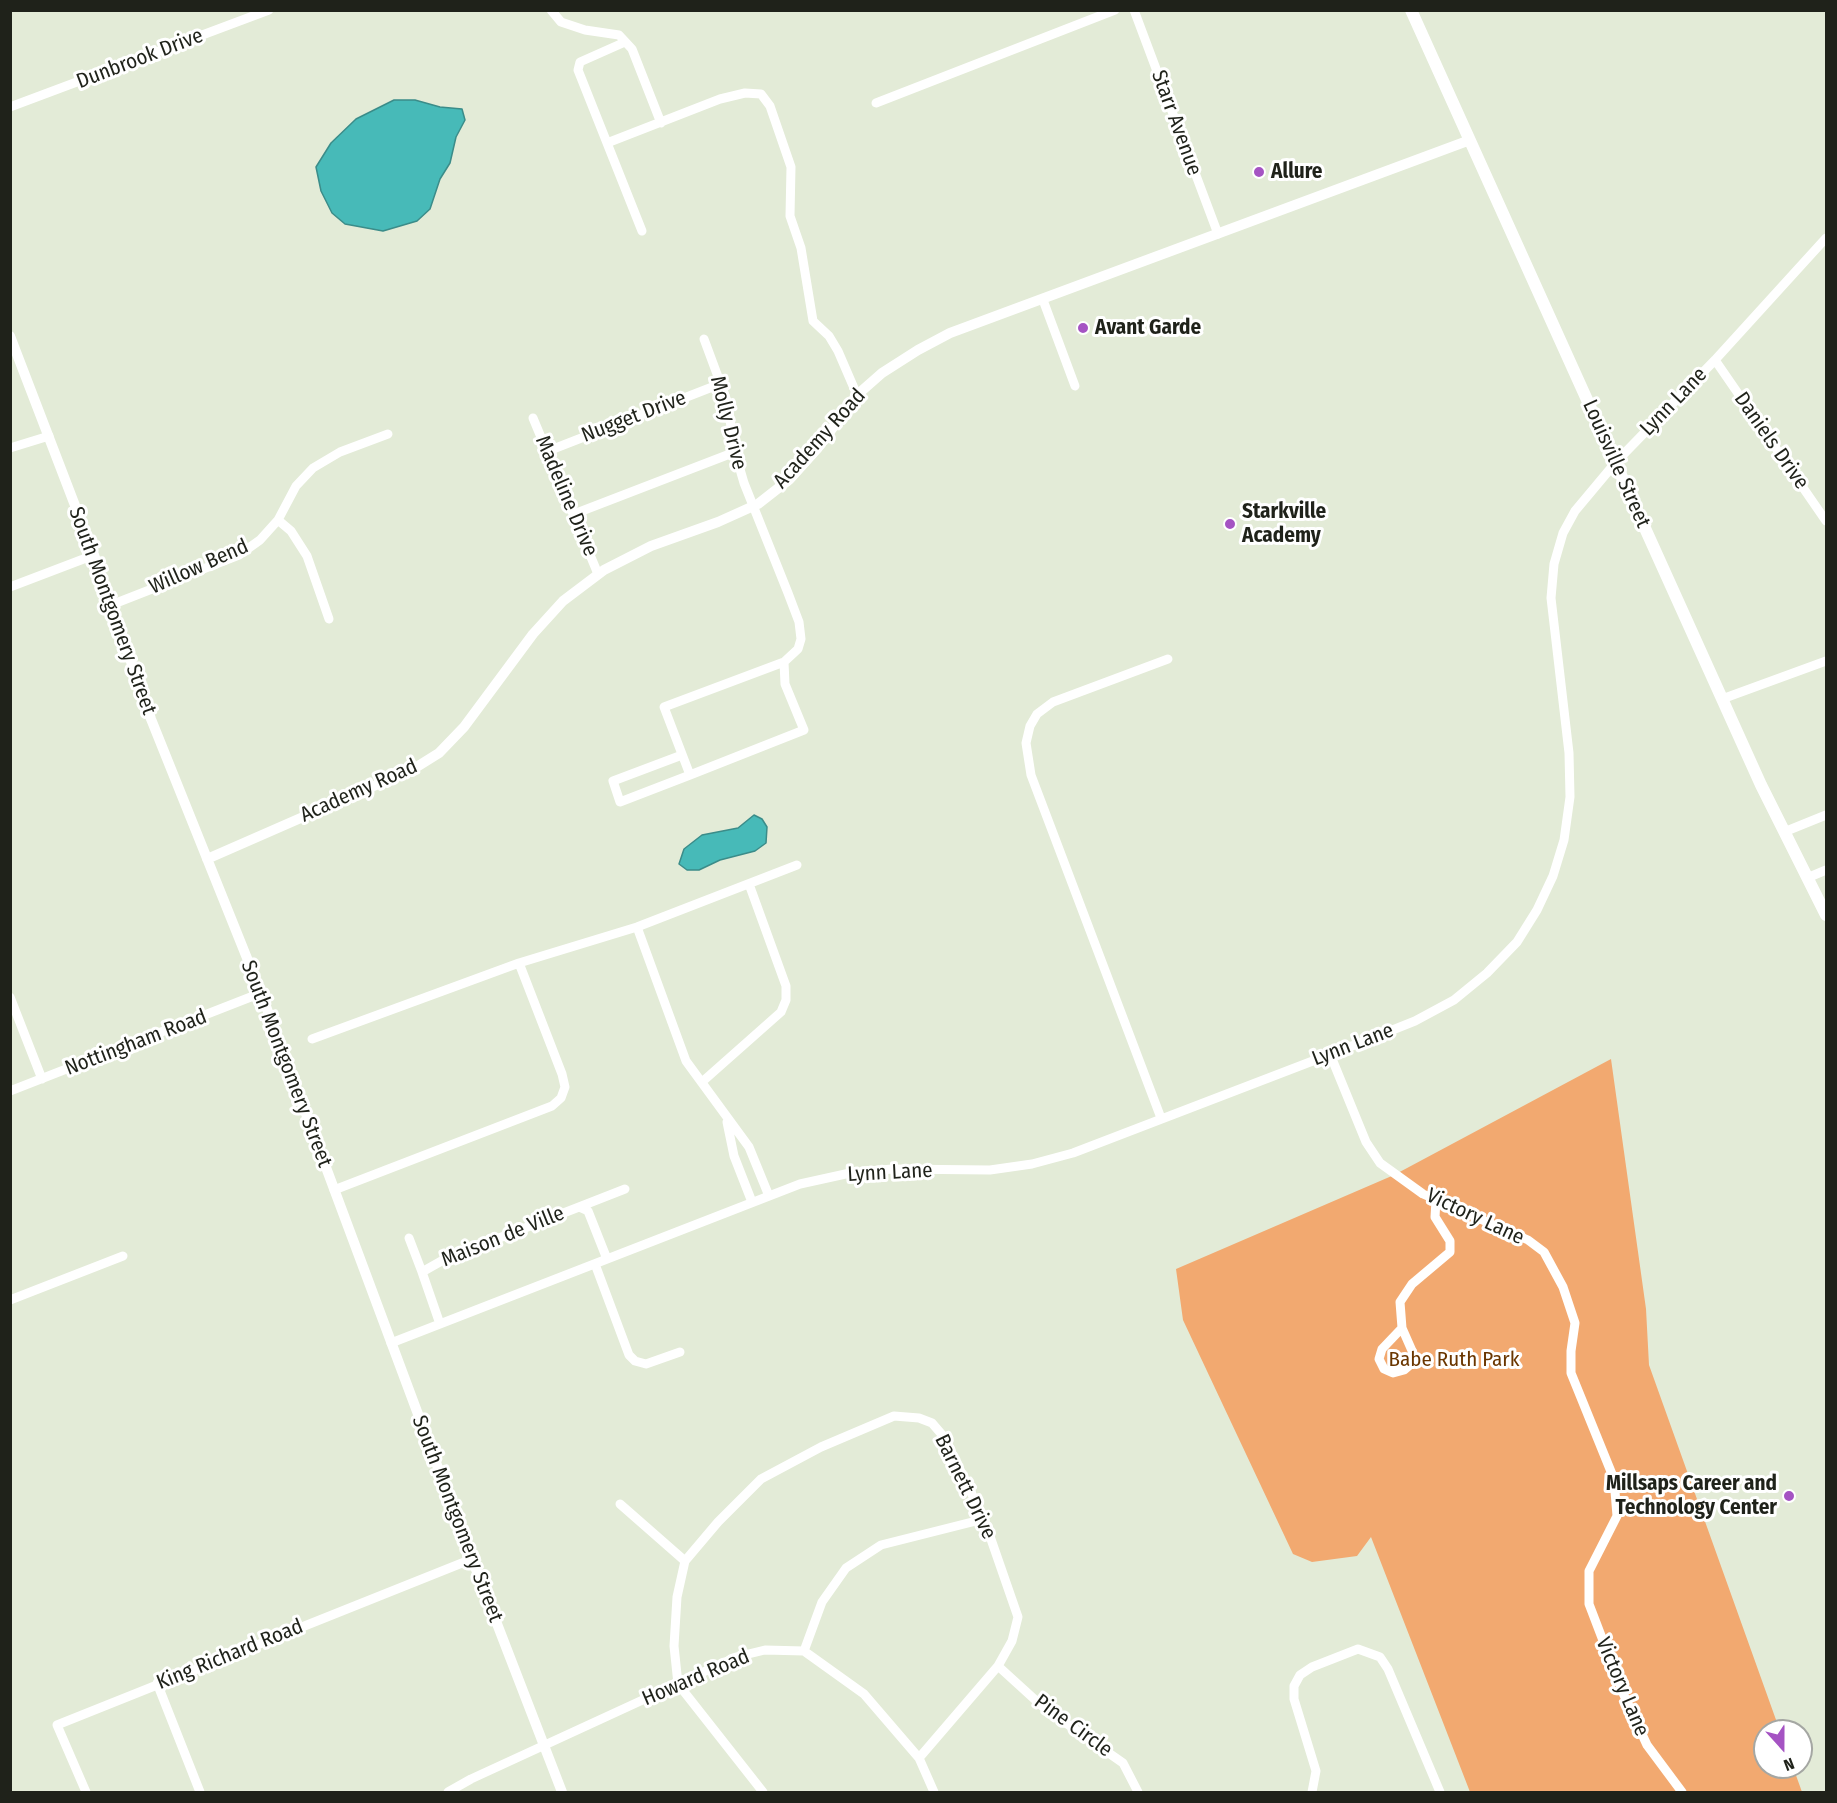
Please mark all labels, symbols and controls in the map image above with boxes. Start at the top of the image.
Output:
street label: Dunbrook Drive [73,23,207,95]
street label: Starr Avenue [1145,67,1207,179]
place label: Allure [1271,159,1323,185]
marker: Allure [1252,165,1266,179]
place label: Avant Garde [1095,315,1201,341]
marker: Avant Garde [1076,321,1090,335]
street label: Lynn Lane [1635,363,1713,441]
street label: Molly Drive [704,374,752,472]
street label: Academy Road [769,384,871,494]
street label: Nugget Drive [578,386,690,448]
street label: Daniels Drive [1728,388,1814,494]
street label: Louisville Street [1577,396,1655,532]
street label: Madeline Drive [529,432,603,560]
place label: Starkville Academy [1242,499,1326,549]
street label: South Montgomery Street [63,504,161,718]
marker: Starkville Academy [1223,517,1237,531]
street label: Willow Bend [145,534,253,600]
street label: Academy Road [297,754,421,828]
street label: South Montgomery Street [235,957,337,1171]
street label: Nottingham Road [62,1004,210,1082]
street label: Lynn Lane [1309,1018,1397,1072]
street label: Lynn Lane [847,1158,933,1188]
street label: Victory Lane [1422,1183,1528,1251]
street label: Maison de Ville [438,1201,568,1273]
park label: Babe Ruth Park [1389,1347,1519,1373]
street label: South Montgomery Street [406,1412,508,1626]
street label: Barnett Drive [929,1430,1001,1544]
place label: Millsaps Career and Technology Center [1606,1471,1777,1521]
marker: Millsaps Career and Technology Center [1782,1489,1796,1503]
street label: King Richard Road [153,1614,307,1696]
street label: Victory Lane [1590,1634,1654,1740]
street label: Howard Road [639,1644,753,1712]
street label: Pine Circle [1029,1689,1117,1763]
north arrow [1753,1719,1813,1779]
text: N [1781,1754,1797,1775]

